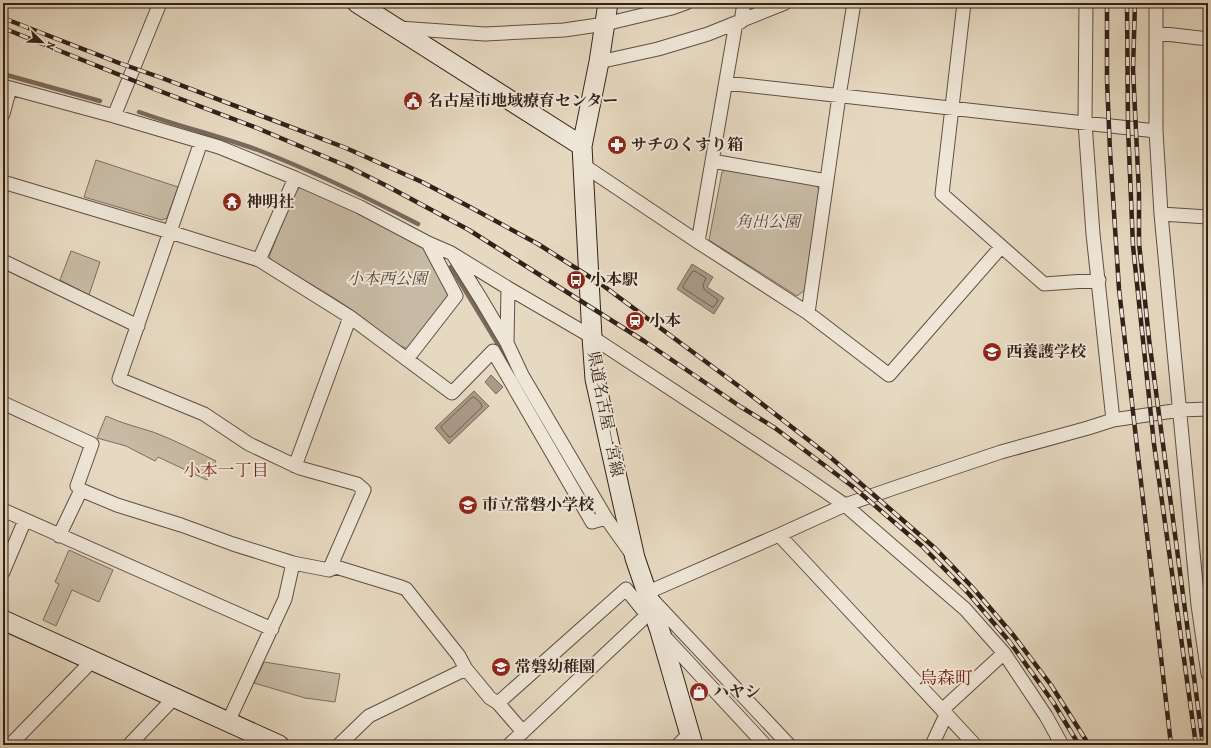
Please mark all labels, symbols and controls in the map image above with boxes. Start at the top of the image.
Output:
north arrow [22,22,62,62]
text: N [42,39,59,52]
public building icon: 名古屋市地域療育センター [402,90,424,112]
place label: 名古屋市地域療育センター [427,90,618,112]
pharmacy icon: サチのくすり箱 [606,134,628,156]
place label: サチのくすり箱 [631,134,743,156]
temple icon: 神明社 [221,191,243,213]
place label: 神明社 [246,191,294,213]
park label: 角出公園 [736,211,803,233]
park label: 小本西公園 [347,268,430,290]
bus stop icon: 小本駅 [565,269,587,291]
place label: 小本駅 [590,269,638,291]
station icon: 小本 [624,310,646,332]
place label: 小本 [649,310,681,332]
school or university icon: 西養護学校 [981,341,1003,363]
place label: 西養護学校 [1006,341,1087,363]
street label: 県道名古屋一宮線 [582,349,628,479]
district label: 小本一丁目 [184,459,269,482]
school or university icon: 市立常磐小学校 [457,494,479,516]
place label: 市立常磐小学校 [482,494,595,516]
school or university icon: 常磐幼稚園 [490,656,512,678]
place label: 常磐幼稚園 [515,656,595,678]
district label: 烏森町 [919,666,973,690]
shop icon: ハヤシ [688,681,710,703]
place label: ハヤシ [713,681,761,703]

